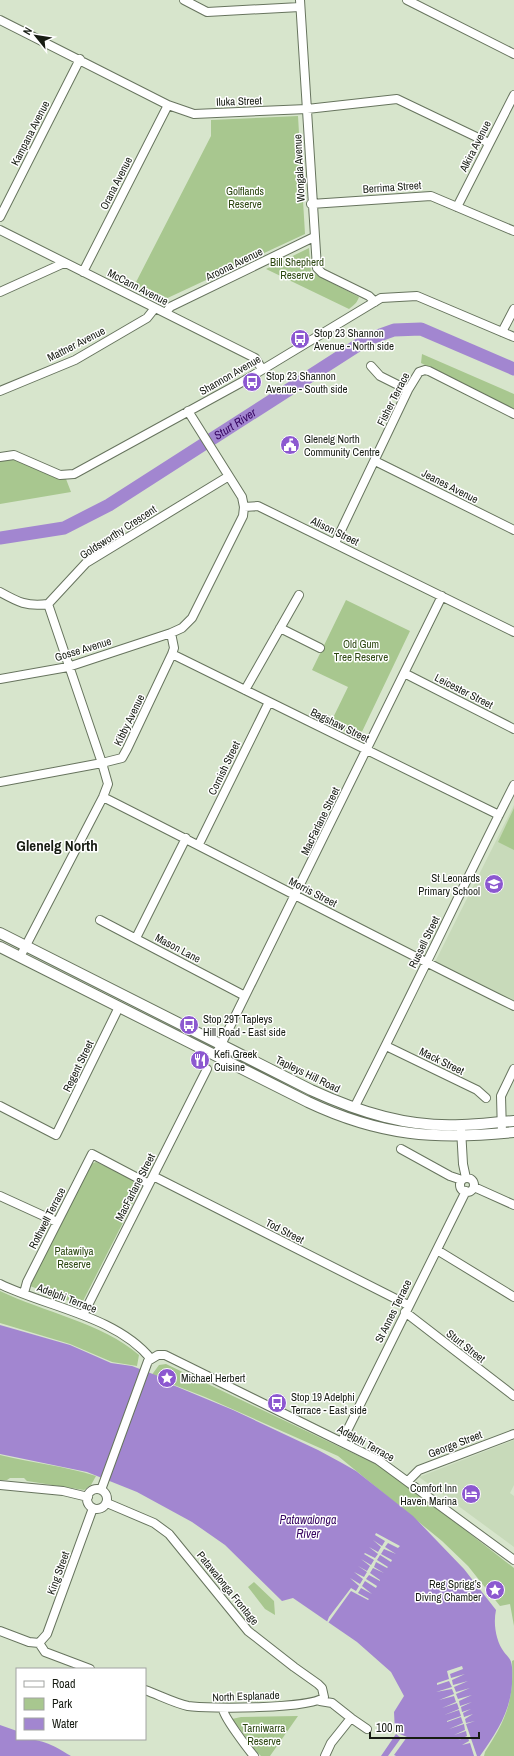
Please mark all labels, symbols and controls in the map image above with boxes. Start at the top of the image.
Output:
north arrow [16,16,56,56]
text: N [20,25,35,37]
street label: Iluka Street [216,93,263,109]
street label: Kampana Avenue [8,98,52,168]
street label: Alkira Avenue [456,118,494,175]
street label: Wongala Avenue [290,134,308,202]
street label: Orana Avenue [97,154,135,212]
street label: Berrima Street [362,178,422,196]
park label: Golflands Reserve [226,184,265,211]
street label: Aroona Avenue [202,244,265,284]
park label: Bill Shepherd Reserve [270,255,324,282]
street label: McCann Avenue [105,266,171,308]
street label: Mattner Avenue [45,323,107,365]
place label: Stop 23 Shannon Avenue - North side [313,326,394,353]
bus stop icon: Stop 23 Shannon Avenue - North side [289,328,311,350]
street label: Shannon Avenue [197,352,263,398]
place label: Stop 23 Shannon Avenue - South side [265,369,348,396]
street label: Fisher Terrace [374,370,412,428]
bus stop icon: Stop 23 Shannon Avenue - South side [241,371,263,393]
water label: Sturt River [211,404,260,444]
place label: Glenelg North Community Centre [304,432,380,459]
public building icon: Glenelg North Community Centre [279,434,301,456]
street label: Jeanes Avenue [419,466,481,506]
street label: Goldsworthy Crescent [77,502,159,562]
street label: Alison Street [308,513,362,549]
street label: Gosse Avenue [53,634,113,664]
park label: Old Gum Tree Reserve [334,637,388,664]
street label: Leicester Street [432,670,496,712]
street label: Kibby Avenue [111,692,147,748]
street label: Bagshaw Street [308,705,372,745]
street label: Cornish Street [205,738,243,797]
street label: MacFarlane Street [298,784,343,857]
district label: Glenelg North [16,835,98,856]
place label: St Leonards Primary School [418,871,480,898]
school or university icon: St Leonards Primary School [483,873,505,895]
street label: Morris Street [287,874,340,910]
street label: Russell Street [405,913,443,970]
street label: Mason Lane [153,930,203,966]
place label: Stop 29T Tapleys Hill Road - East side [203,1012,286,1039]
bus stop icon: Stop 29T Tapleys Hill Road - East side [178,1014,200,1036]
street label: Regent Street [60,1037,97,1094]
street label: Mack Street [417,1044,467,1078]
place label: Kefi Greek Cuisine [214,1047,258,1074]
restaurant icon: Kefi Greek Cuisine [189,1049,211,1071]
street label: Tapleys Hill Road [273,1052,343,1096]
street label: MacFarlane Street [112,1151,158,1223]
street label: Rothwell Terrace [26,1185,68,1251]
street label: Tod Street [264,1215,307,1247]
park label: Patawilya Reserve [54,1244,94,1271]
street label: St Annes Terrace [372,1277,414,1345]
street label: Adelphi Terrace [34,1280,99,1316]
street label: Sturt Street [444,1326,489,1366]
place icon: Michael Herbert [156,1367,178,1389]
place label: Michael Herbert [181,1371,246,1385]
place label: Stop 19 Adelphi Terrace - East side [291,1390,367,1417]
bus stop icon: Stop 19 Adelphi Terrace - East side [266,1392,288,1414]
street label: Adelphi Terrace [334,1421,397,1464]
street label: George Street [426,1427,484,1461]
place label: Comfort Inn Haven Marina [400,1481,457,1508]
hotel icon: Comfort Inn Haven Marina [460,1483,482,1505]
water label: Patawalonga River [280,1512,337,1542]
street label: Patawalonga Frontage [194,1548,262,1628]
street label: King Street [44,1549,72,1597]
place label: Reg Sprigg’s Diving Chamber [415,1577,481,1604]
place icon: Reg Sprigg’s Diving Chamber [484,1579,506,1601]
legend [16,1668,146,1740]
text: Road [52,1676,76,1692]
street label: North Esplanade [212,1688,280,1704]
text: Park [52,1696,72,1712]
scale bar [370,1714,479,1740]
text: Water [52,1716,79,1732]
text: 100 m [376,1720,403,1736]
park label: Tarniwarra Reserve [243,1721,285,1748]

